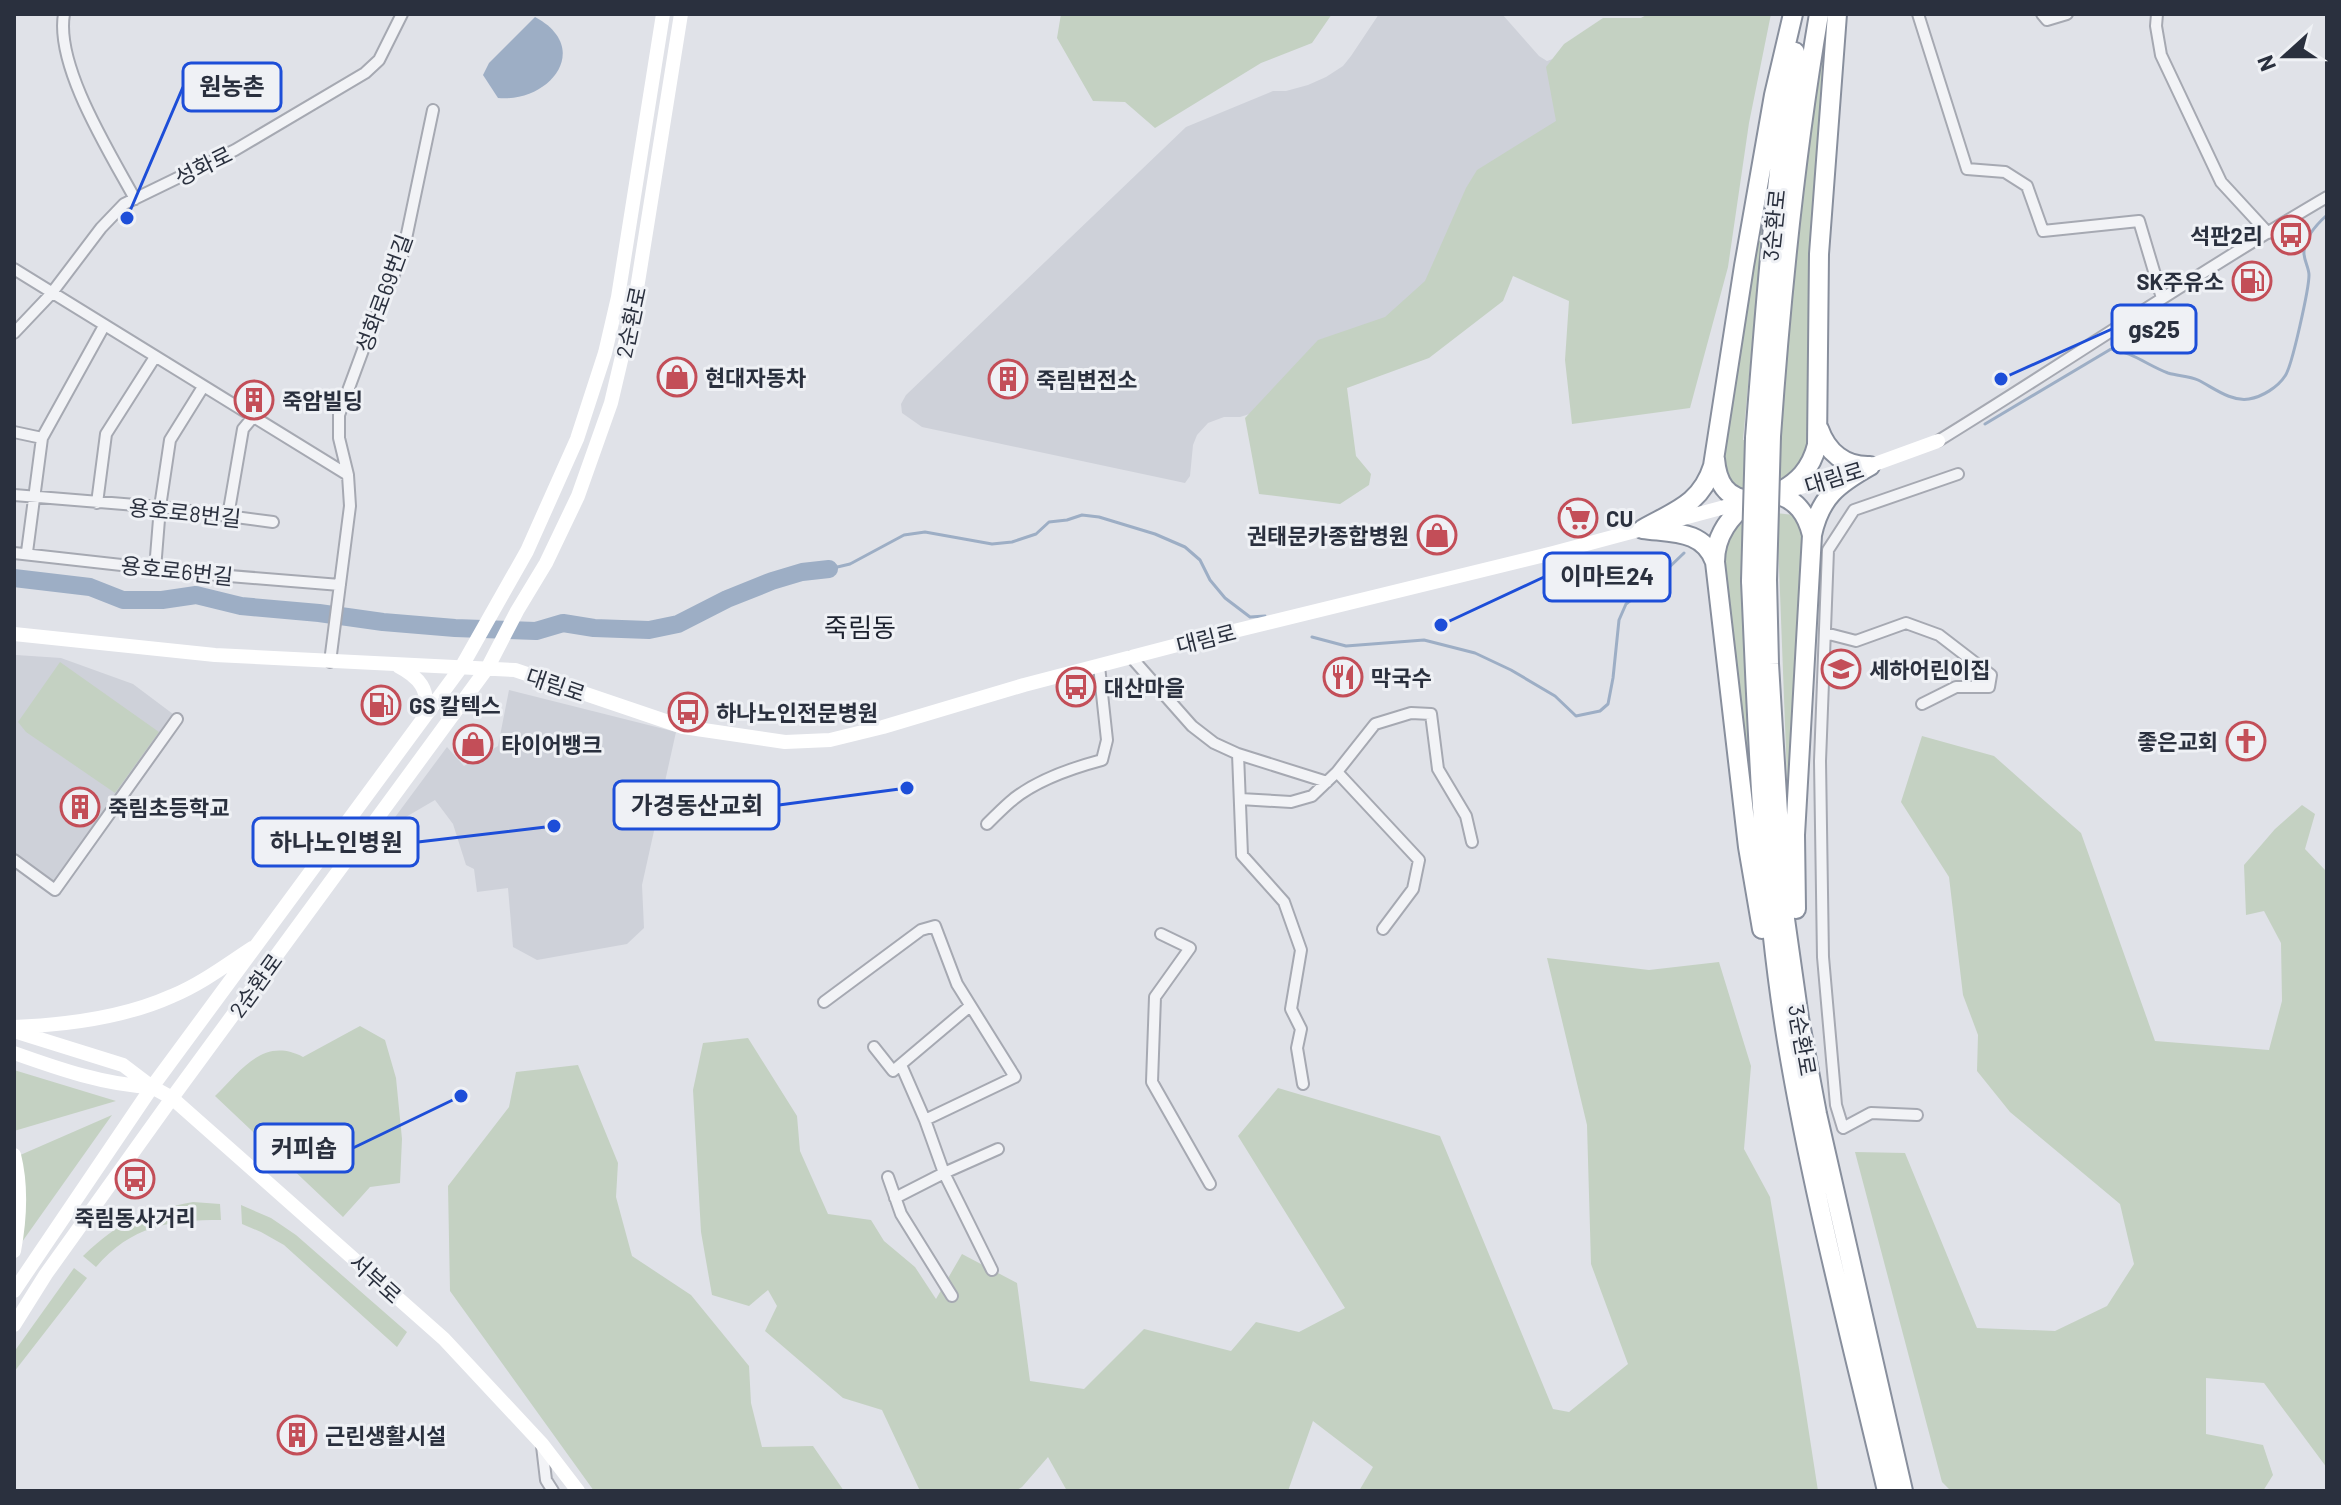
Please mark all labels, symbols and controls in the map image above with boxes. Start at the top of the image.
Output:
north arrow [2245,16,2325,96]
text: N [2251,52,2280,75]
callout: 원농촌 [183,63,281,111]
text: 원농촌 [199,71,265,100]
street label: 성화로 [170,140,236,190]
street label: 3순환로 [1756,188,1790,262]
bus stop icon: 석판2리 [2270,214,2312,256]
place label: 석판2리 [2190,222,2263,248]
street label: 성화로69번길 [350,230,416,356]
fuel station icon: SK주유소 [2231,260,2273,302]
place label: SK주유소 [2136,268,2224,294]
street label: 2순환로 [610,284,650,360]
callout: gs25 [2112,305,2196,353]
text: gs25 [2128,314,2180,343]
shop icon: 현대자동차 [656,356,698,398]
building icon: 죽림변전소 [987,358,1029,400]
place label: 현대자동차 [705,364,806,390]
place label: 죽림변전소 [1036,366,1137,392]
building icon: 죽암빌딩 [233,379,275,421]
place label: 죽암빌딩 [282,387,363,413]
street label: 대림로 [1801,456,1867,498]
street label: 용호로8번길 [128,493,242,531]
supermarket icon: CU [1557,497,1599,539]
place label: CU [1606,505,1633,531]
shop icon: 권태문카종합병원 [1416,514,1458,556]
place label: 권태문카종합병원 [1247,522,1409,548]
street label: 용호로6번길 [120,551,234,589]
callout: 이마트24 [1544,553,1670,601]
text: 이마트24 [1560,561,1654,590]
district label: 죽림동 [824,611,896,642]
street label: 대림로 [1173,618,1239,658]
school or university icon: 세하어린이집 [1820,648,1862,690]
restaurant icon: 막국수 [1322,656,1364,698]
place label: 세하어린이집 [1869,656,1990,682]
street label: 대림로 [523,662,589,706]
place label: 막국수 [1371,664,1432,690]
bus stop icon: 대산마을 [1055,666,1097,708]
place label: 대산마을 [1104,674,1185,700]
fuel station icon: GS 칼텍스 [360,684,402,726]
bus stop icon: 하나노인전문병원 [667,691,709,733]
place label: GS 칼텍스 [409,692,501,718]
place label: 하나노인전문병원 [716,699,878,725]
church icon: 좋은교회 [2225,720,2267,762]
shop icon: 타이어뱅크 [452,723,494,765]
place label: 좋은교회 [2137,728,2218,754]
place label: 타이어뱅크 [501,731,602,757]
callout: 가경동산교회 [614,781,779,829]
building icon: 죽림초등학교 [59,786,101,828]
text: 가경동산교회 [631,790,763,819]
place label: 죽림초등학교 [108,794,229,820]
callout: 하나노인병원 [253,818,418,866]
text: 하나노인병원 [270,827,402,856]
street label: 2순환로 [223,948,287,1022]
street label: 3순환로 [1784,1002,1822,1078]
callout: 커피숍 [255,1124,353,1172]
text: 커피숍 [271,1133,337,1162]
bus stop icon: 죽림동사거리 [114,1158,156,1200]
place label: 죽림동사거리 [74,1204,196,1230]
street label: 서부로 [345,1248,407,1308]
building icon: 근린생활시설 [276,1414,318,1456]
place label: 근린생활시설 [325,1422,446,1448]

